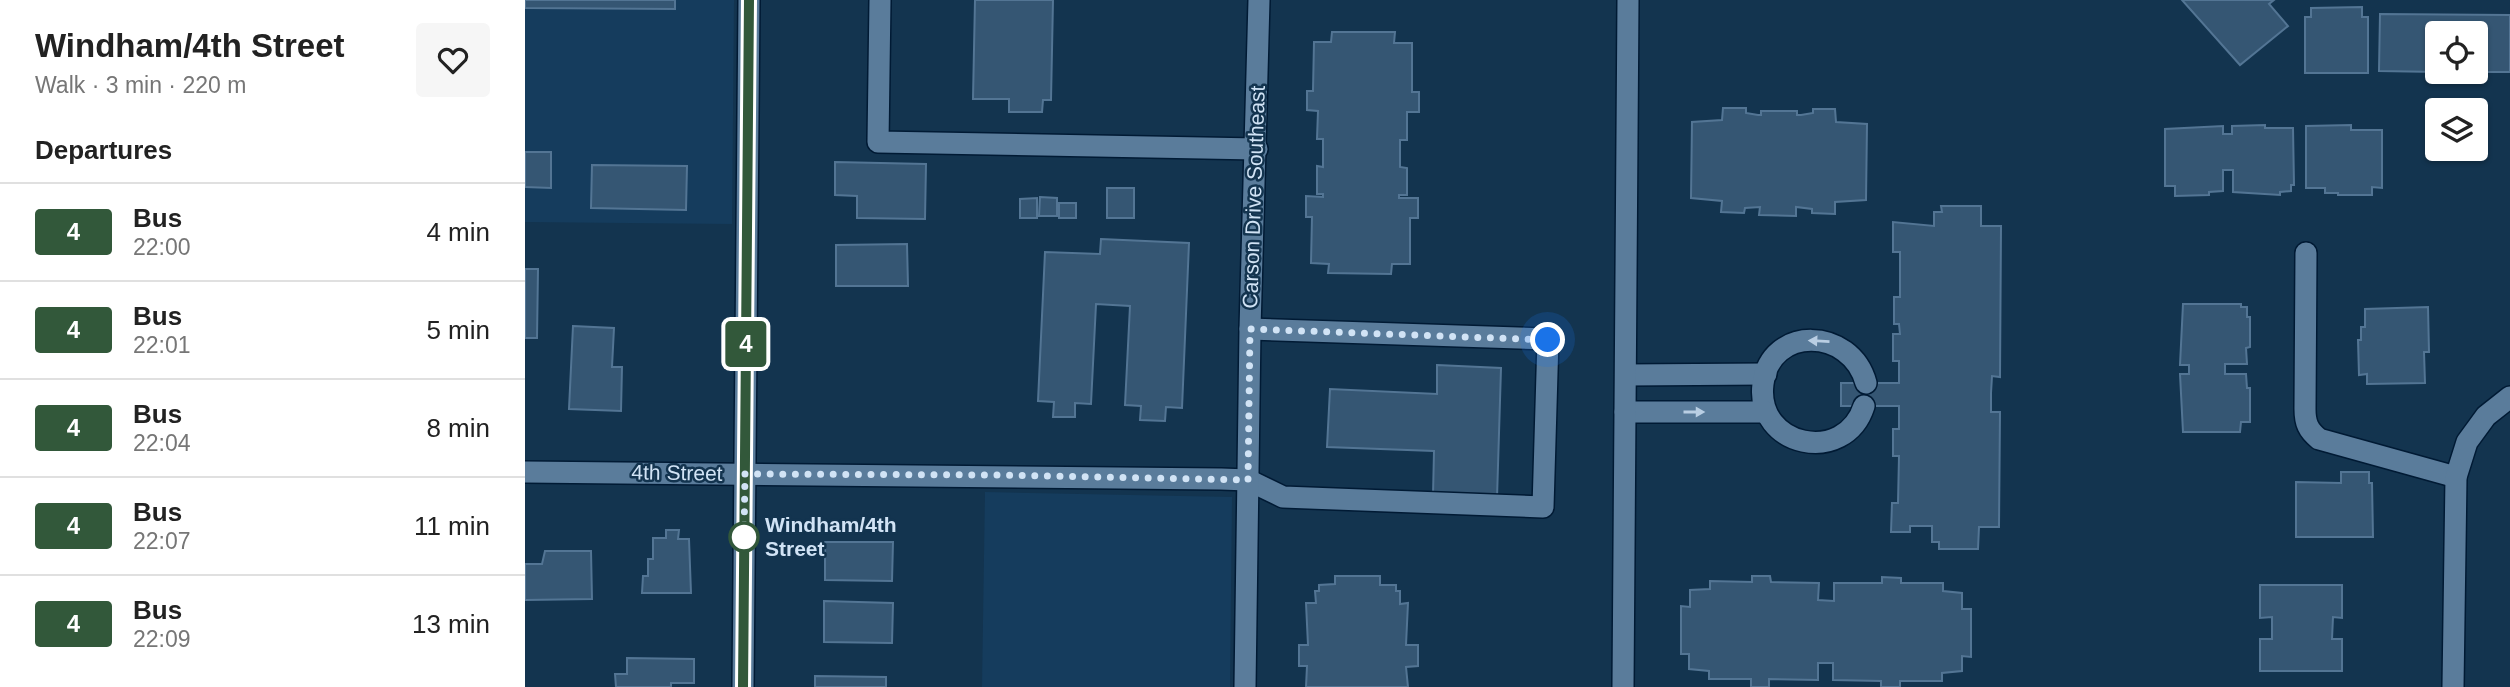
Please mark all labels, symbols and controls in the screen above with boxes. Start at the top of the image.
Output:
map controls [2425,21,2488,161]
button: locate [2425,21,2488,84]
button: heart [416,23,490,97]
text: Windham/4th Street [35,27,345,64]
text: Walk · 3 min · 220 m [35,72,246,98]
street label: Carson Drive Southeast [1238,85,1269,309]
button: layers [2425,98,2488,161]
text: Departures [35,135,172,165]
text: Bus [133,203,182,233]
text: 4 min [426,217,490,247]
text: 4 [67,218,80,245]
text: 22:00 [133,234,191,260]
text: Bus [133,301,182,331]
text: 5 min [426,315,490,345]
text: 4 [67,316,80,343]
line badge: 4 [723,321,769,367]
your location [1530,322,1565,357]
text: 4 [739,330,753,357]
text: 22:01 [133,332,191,358]
one-way arrow [1808,336,1830,347]
text: Bus [133,399,182,429]
one-way arrow [1683,406,1705,418]
text: 8 min [426,413,490,443]
text: 4 [67,414,80,441]
text: 22:04 [133,430,191,456]
street label: 4th Street [631,460,723,485]
text: Bus [133,497,182,527]
text: 11 min [414,511,490,541]
text: 4 [67,512,80,539]
place label: Windham/4th Street [765,513,897,560]
marker: Windham/4th Street [729,522,759,552]
text: 22:07 [133,528,191,554]
text: Bus [133,595,182,625]
text: 13 min [412,609,490,639]
text: 4 [67,610,80,637]
text: 22:09 [133,626,191,652]

